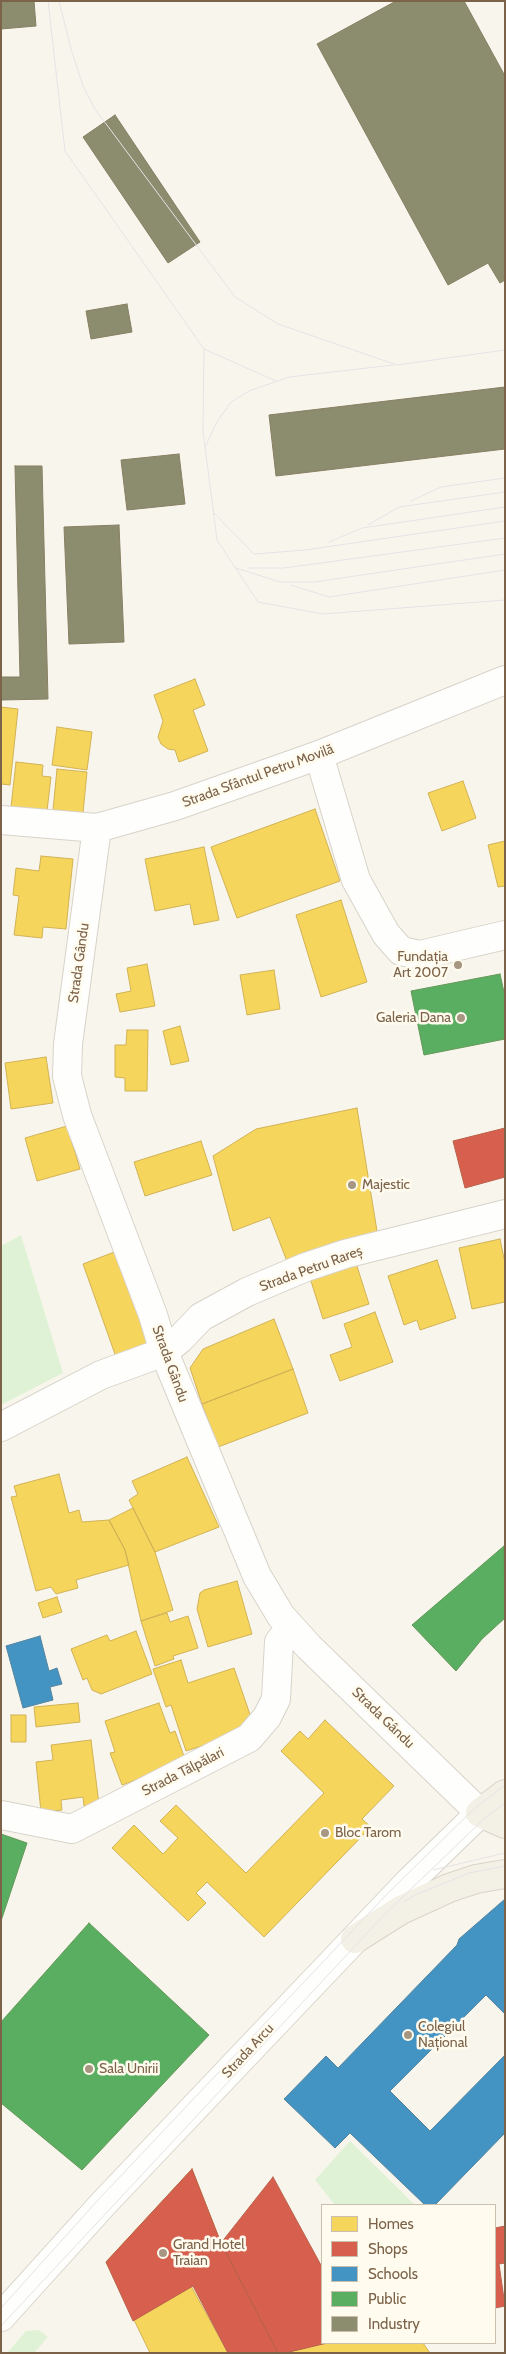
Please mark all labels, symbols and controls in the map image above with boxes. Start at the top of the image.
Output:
street label: Strada Sfântul Petru Movilă [180,741,336,811]
street label: Strada Gându [65,922,93,1004]
place label: Fundația Art 2007 [393,949,448,982]
marker: Fundația Art 2007 [452,959,464,971]
place label: Galeria Dana [376,1010,451,1026]
marker: Galeria Dana [455,1012,467,1024]
place label: Majestic [362,1177,410,1193]
marker: Majestic [346,1179,358,1191]
street label: Strada Petru Rareș [257,1243,365,1295]
street label: Strada Gându [148,1323,192,1405]
street label: Strada Gându [348,1684,418,1752]
street label: Strada Tălpălari [139,1744,227,1800]
place label: Bloc Tarom [335,1825,401,1841]
marker: Bloc Tarom [319,1827,331,1839]
place label: Colegiul Național [418,2019,468,2052]
street label: Strada Arcu [219,2020,277,2082]
marker: Colegiul Național [402,2029,414,2041]
place label: Sala Unirii [99,2061,158,2077]
marker: Sala Unirii [83,2063,95,2075]
legend [321,2204,496,2344]
text: Homes [368,2215,414,2233]
place label: Grand Hotel Traian [173,2237,245,2270]
text: Shops [368,2240,408,2258]
marker: Grand Hotel Traian [157,2247,169,2259]
text: Schools [368,2265,418,2283]
text: Public [368,2290,406,2308]
text: Industry [368,2315,420,2333]

